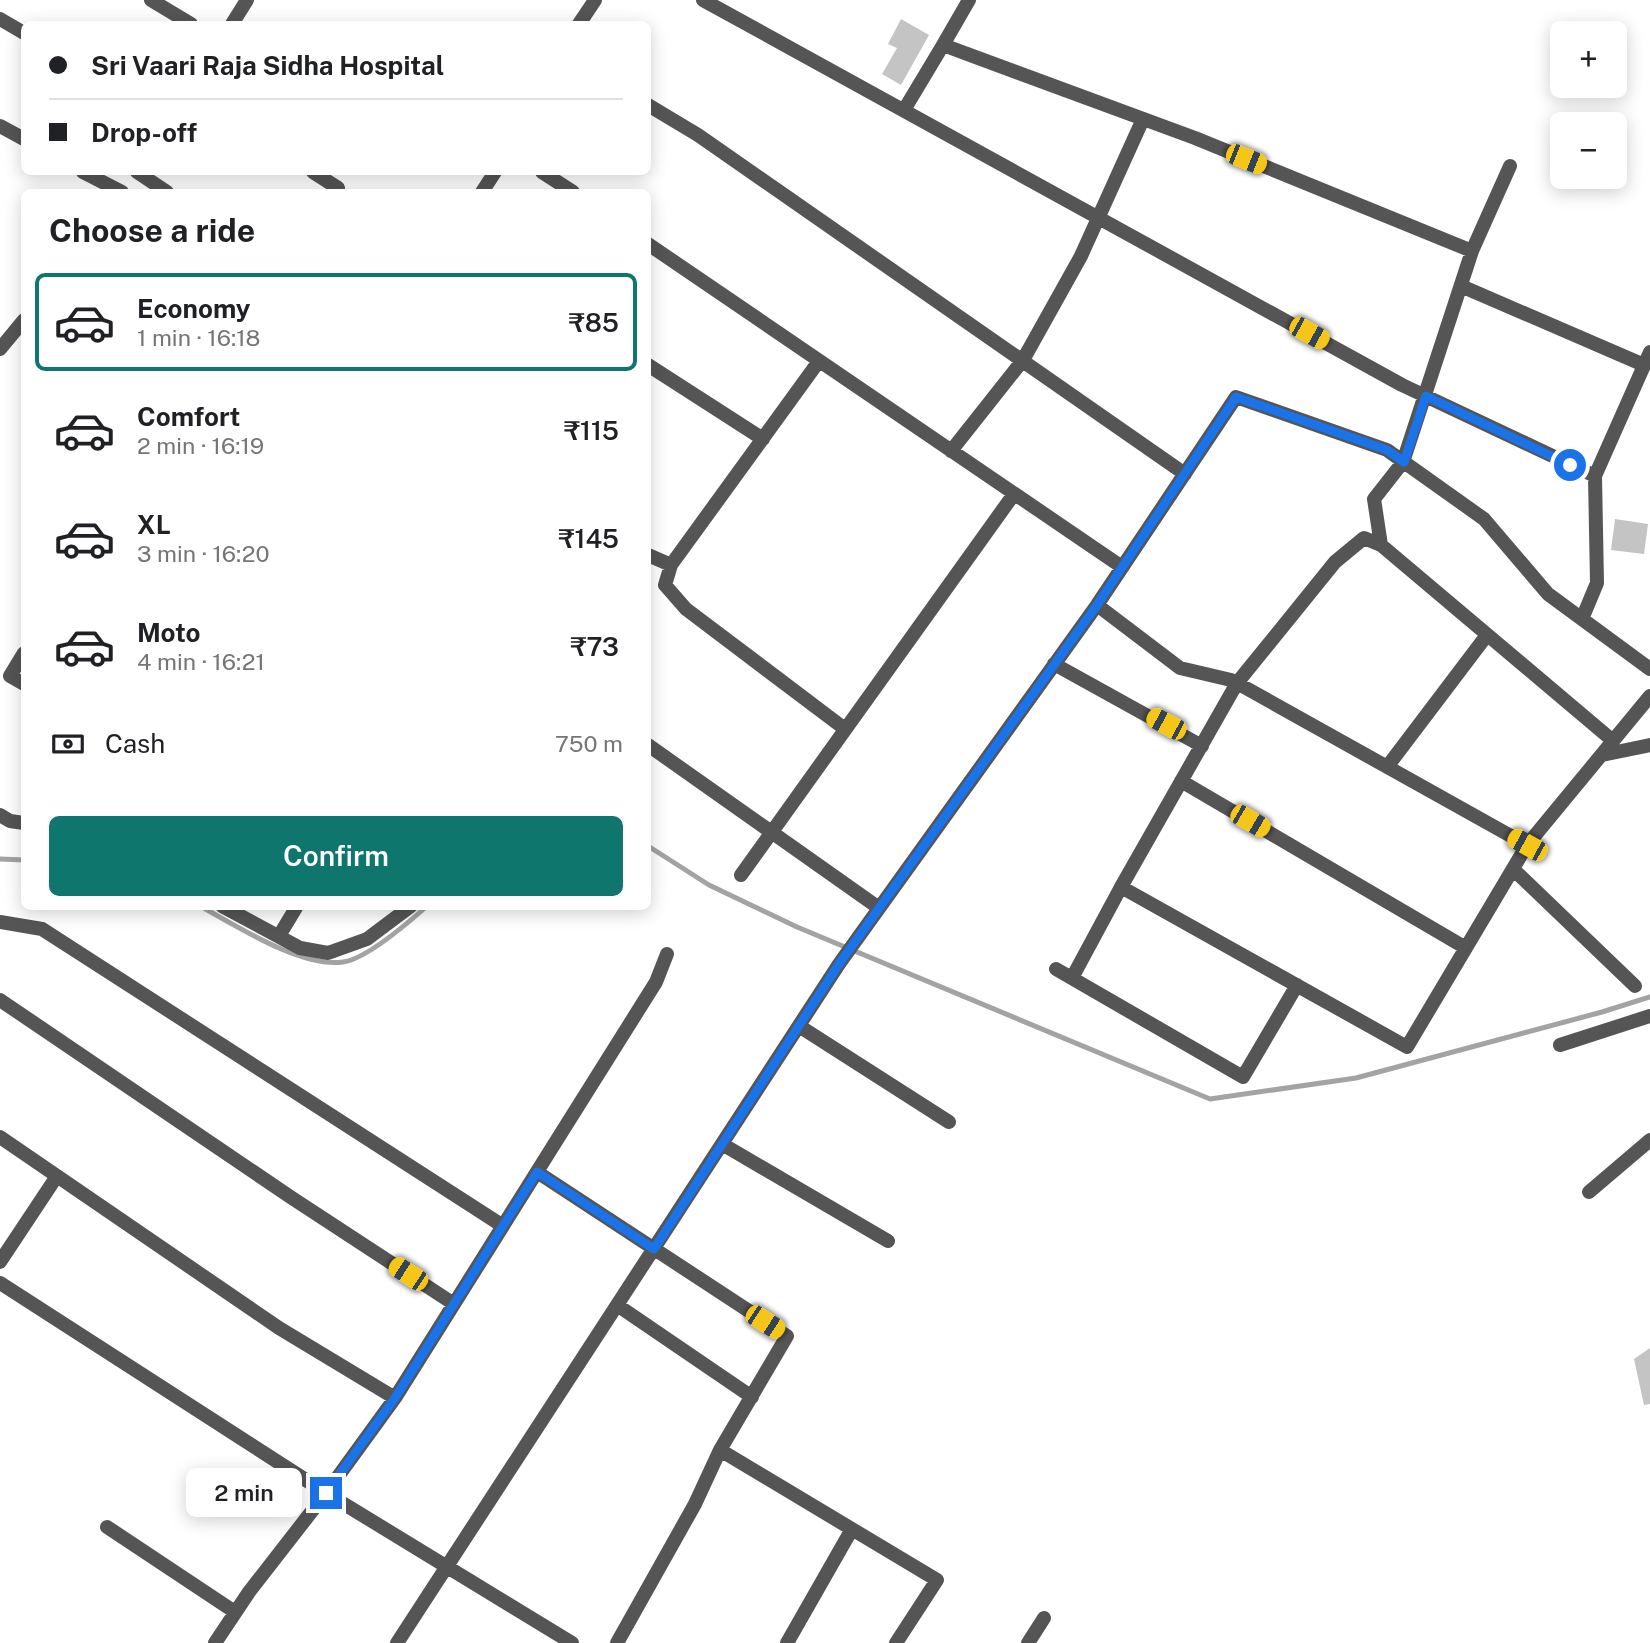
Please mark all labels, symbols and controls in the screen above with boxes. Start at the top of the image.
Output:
map controls [1550,21,1627,189]
button: + [1550,21,1627,98]
text: Sri Vaari Raja Sidha Hospital [91,50,444,81]
button: − [1550,112,1627,189]
text: Drop-off [91,117,197,148]
car [1223,141,1270,177]
text: Choose a ride [49,212,255,249]
icon: car [53,291,116,354]
text: Economy [137,293,250,324]
text: ₹85 [569,307,619,338]
car [1286,314,1333,352]
text: 1 min · 16:18 [137,324,260,351]
icon: car [53,399,116,462]
text: Comfort [137,401,240,432]
text: ₹115 [564,415,619,446]
text: 2 min · 16:19 [137,432,264,459]
route start [1554,449,1586,481]
icon: car [53,507,116,570]
text: XL [137,509,171,540]
text: ₹145 [558,523,619,554]
text: 3 min · 16:20 [137,540,270,567]
icon: car [53,615,116,678]
text: Moto [137,617,200,648]
text: ₹73 [570,631,619,662]
text: 4 min · 16:21 [137,648,265,675]
car [1143,705,1190,743]
icon: cash [49,725,87,763]
text: Cash [105,728,165,759]
text: 750 m [555,730,623,757]
car [1227,801,1274,841]
button: Confirm [49,816,623,896]
car [1504,826,1551,864]
car [385,1254,432,1294]
car [742,1302,789,1342]
callout: 2 min [186,1468,302,1518]
route end [310,1477,342,1509]
text: 2 min [214,1479,274,1506]

